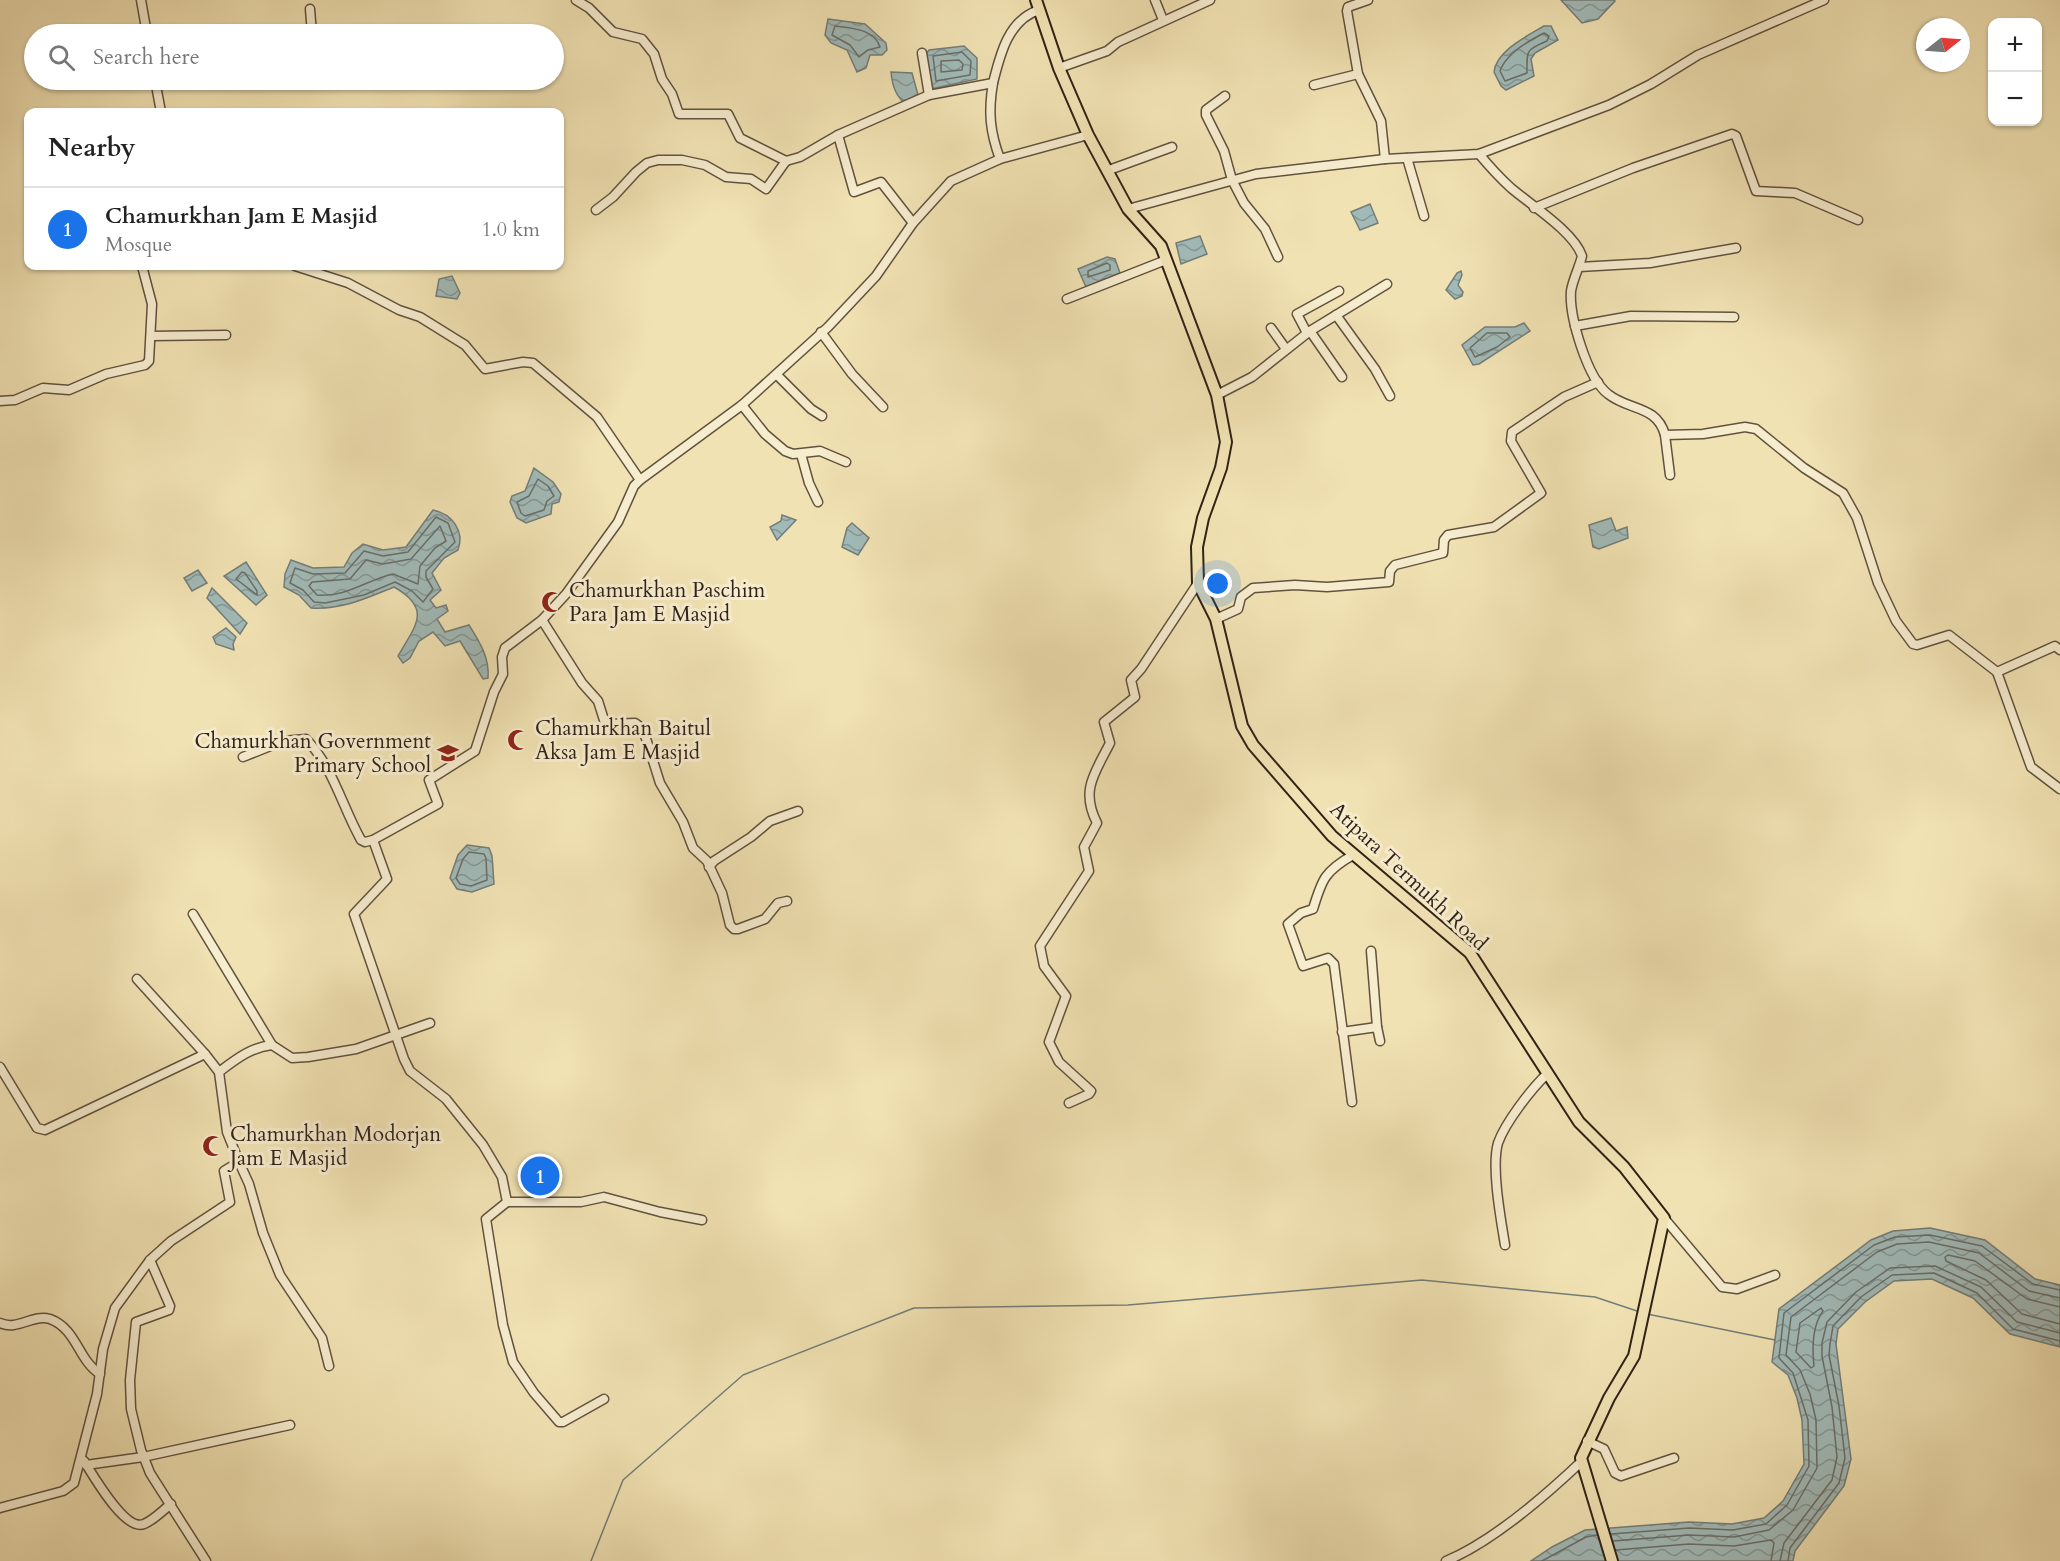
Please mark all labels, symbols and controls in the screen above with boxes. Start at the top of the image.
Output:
north arrow [1916,18,1970,72]
map controls [1988,18,2042,126]
button: + [1988,18,2042,72]
search box [24,24,564,90]
icon: search [45,41,78,74]
text: Search here [93,42,200,72]
button: − [1988,72,2042,126]
text: Nearby [48,130,136,165]
text: Chamurkhan Jam E Masjid [105,201,378,231]
text: 1 [62,216,73,243]
text: 1.0 km [481,216,540,243]
text: Mosque [105,231,172,258]
your location [1203,569,1232,598]
place label: Chamurkhan Paschim Para Jam E Masjid [569,576,766,629]
mosque icon: Chamurkhan Paschim Para Jam E Masjid [540,590,564,614]
place label: Chamurkhan Baitul Aksa Jam E Masjid [535,714,711,767]
place label: Chamurkhan Government Primary School [194,727,431,780]
mosque icon: Chamurkhan Baitul Aksa Jam E Masjid [506,728,530,752]
school or university icon: Chamurkhan Government Primary School [436,741,460,765]
street label: Atipara Termukh Road [1323,795,1494,957]
place label: Chamurkhan Modorjan Jam E Masjid [227,1120,441,1173]
mosque icon: Chamurkhan Modorjan Jam E Masjid [201,1134,225,1158]
pin: 1 [520,1154,560,1198]

